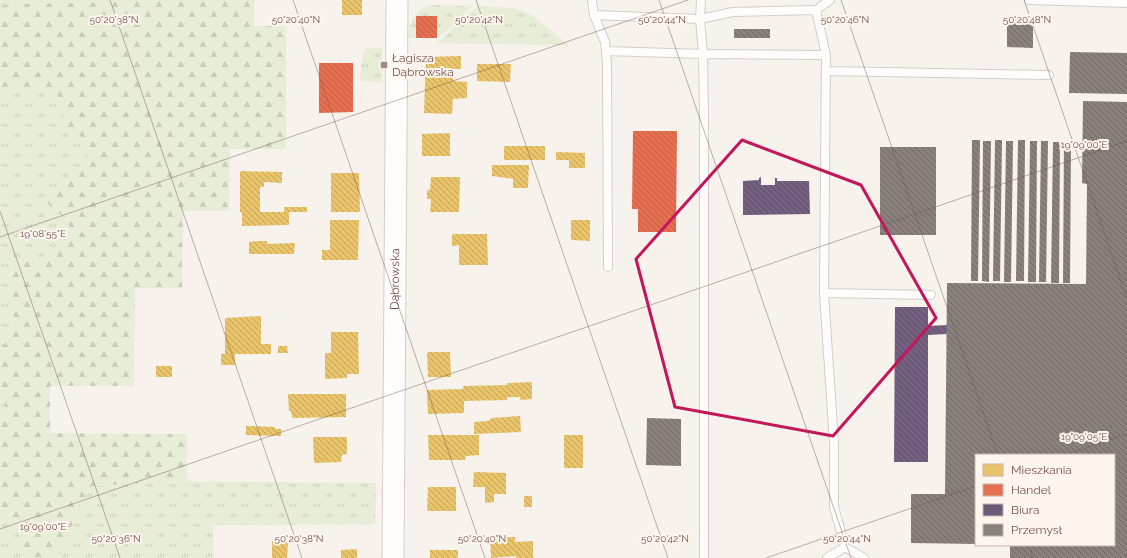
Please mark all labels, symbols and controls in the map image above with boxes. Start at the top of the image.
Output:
text: 50°20'38"N [89,14,139,25]
text: 50°20'40"N [272,14,320,25]
text: 50°20'42"N [455,14,503,25]
text: 50°20'44"N [638,14,686,25]
text: 50°20'46"N [821,14,869,25]
text: 50°20'48"N [1003,14,1051,25]
place label: Łagisza Dąbrowska [392,51,454,79]
marker: Łagisza Dąbrowska [379,60,389,70]
text: 19°09'00"E [1060,139,1108,150]
text: 19°08'55"E [20,228,66,239]
street label: Dąbrowska [388,248,402,310]
text: 19°09'05"E [1061,431,1107,442]
legend [975,454,1115,546]
text: Mieszkania [1011,463,1072,477]
text: Handel [1011,483,1052,497]
text: Biura [1011,503,1039,517]
text: 19°09'00"E [19,521,67,532]
text: Przemysł [1011,523,1063,537]
text: 50°20'36"N [91,533,141,544]
text: 50°20'38"N [274,533,324,544]
text: 50°20'40"N [458,533,506,544]
text: 50°20'42"N [641,533,689,544]
text: 50°20'44"N [823,533,871,544]

